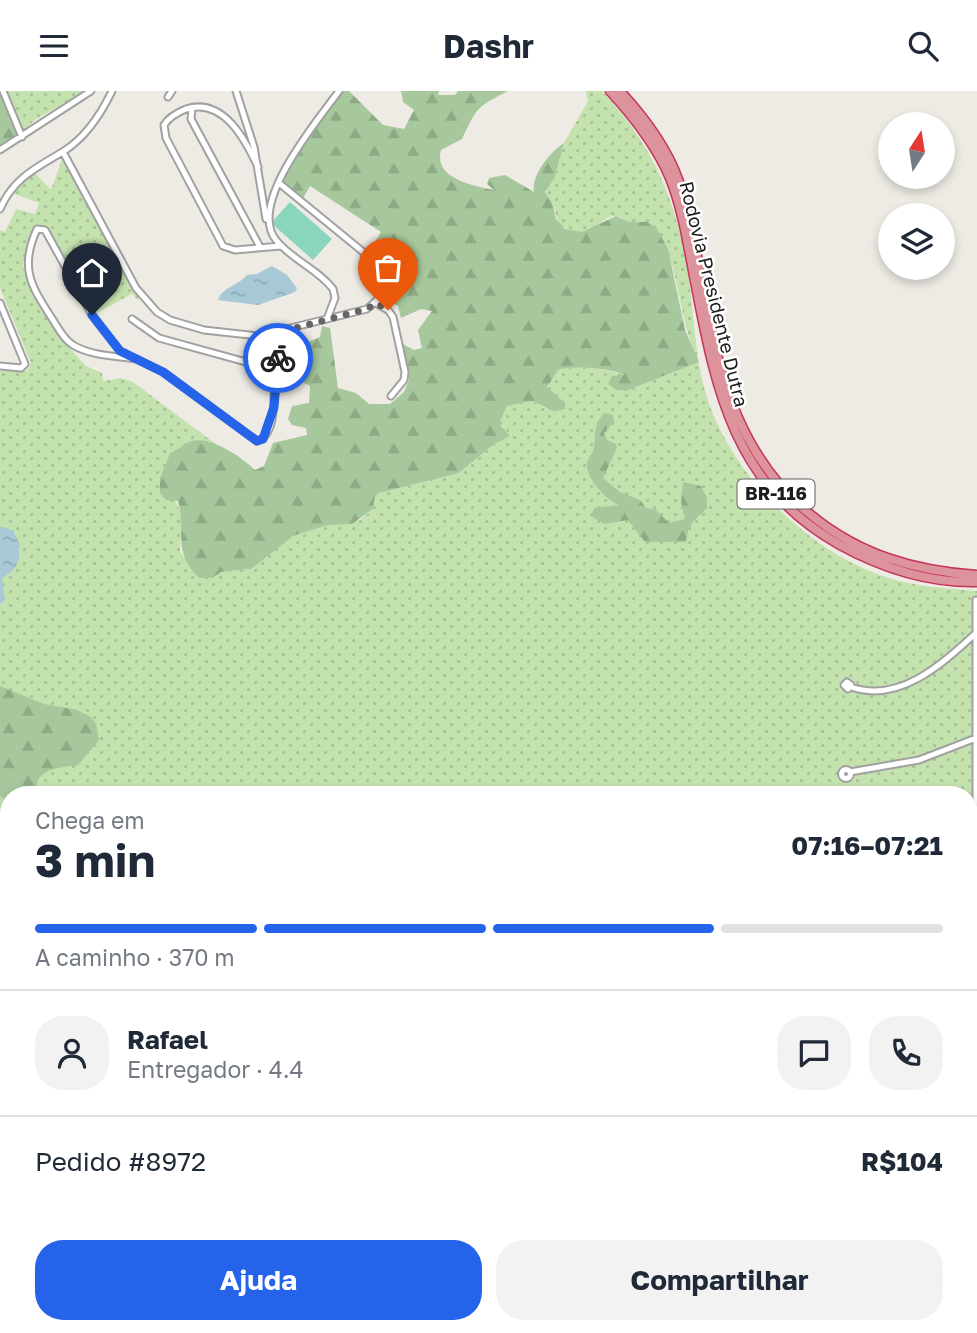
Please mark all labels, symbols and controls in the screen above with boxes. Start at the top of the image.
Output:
icon: menu [35,27,73,65]
text: Dashr [443,27,534,65]
icon: search [904,27,942,65]
north arrow [878,112,956,189]
map controls [878,112,955,280]
street label: Rodovia Presidente Dutra [675,179,754,409]
button: layers [878,203,955,280]
pin [358,238,418,310]
pin [62,243,122,315]
icon: bag [369,249,407,287]
icon: home [73,254,111,292]
courier [243,323,313,393]
icon: bike [259,339,297,377]
road number: BR-116 [738,479,814,509]
text: Chega em [35,806,145,834]
text: 07:16–07:21 [791,830,943,861]
text: 3 min [35,832,155,887]
text: A caminho · 370 m [35,943,235,971]
button: person [35,1016,109,1090]
button: chat [777,1016,851,1090]
button: phone [869,1016,943,1090]
text: Rafael [127,1024,208,1055]
text: Entregador · 4.4 [127,1055,304,1083]
text: Pedido #8972 [35,1146,206,1177]
text: R$104 [861,1146,943,1177]
button: Ajuda [35,1240,482,1320]
button: Compartilhar [496,1240,943,1320]

